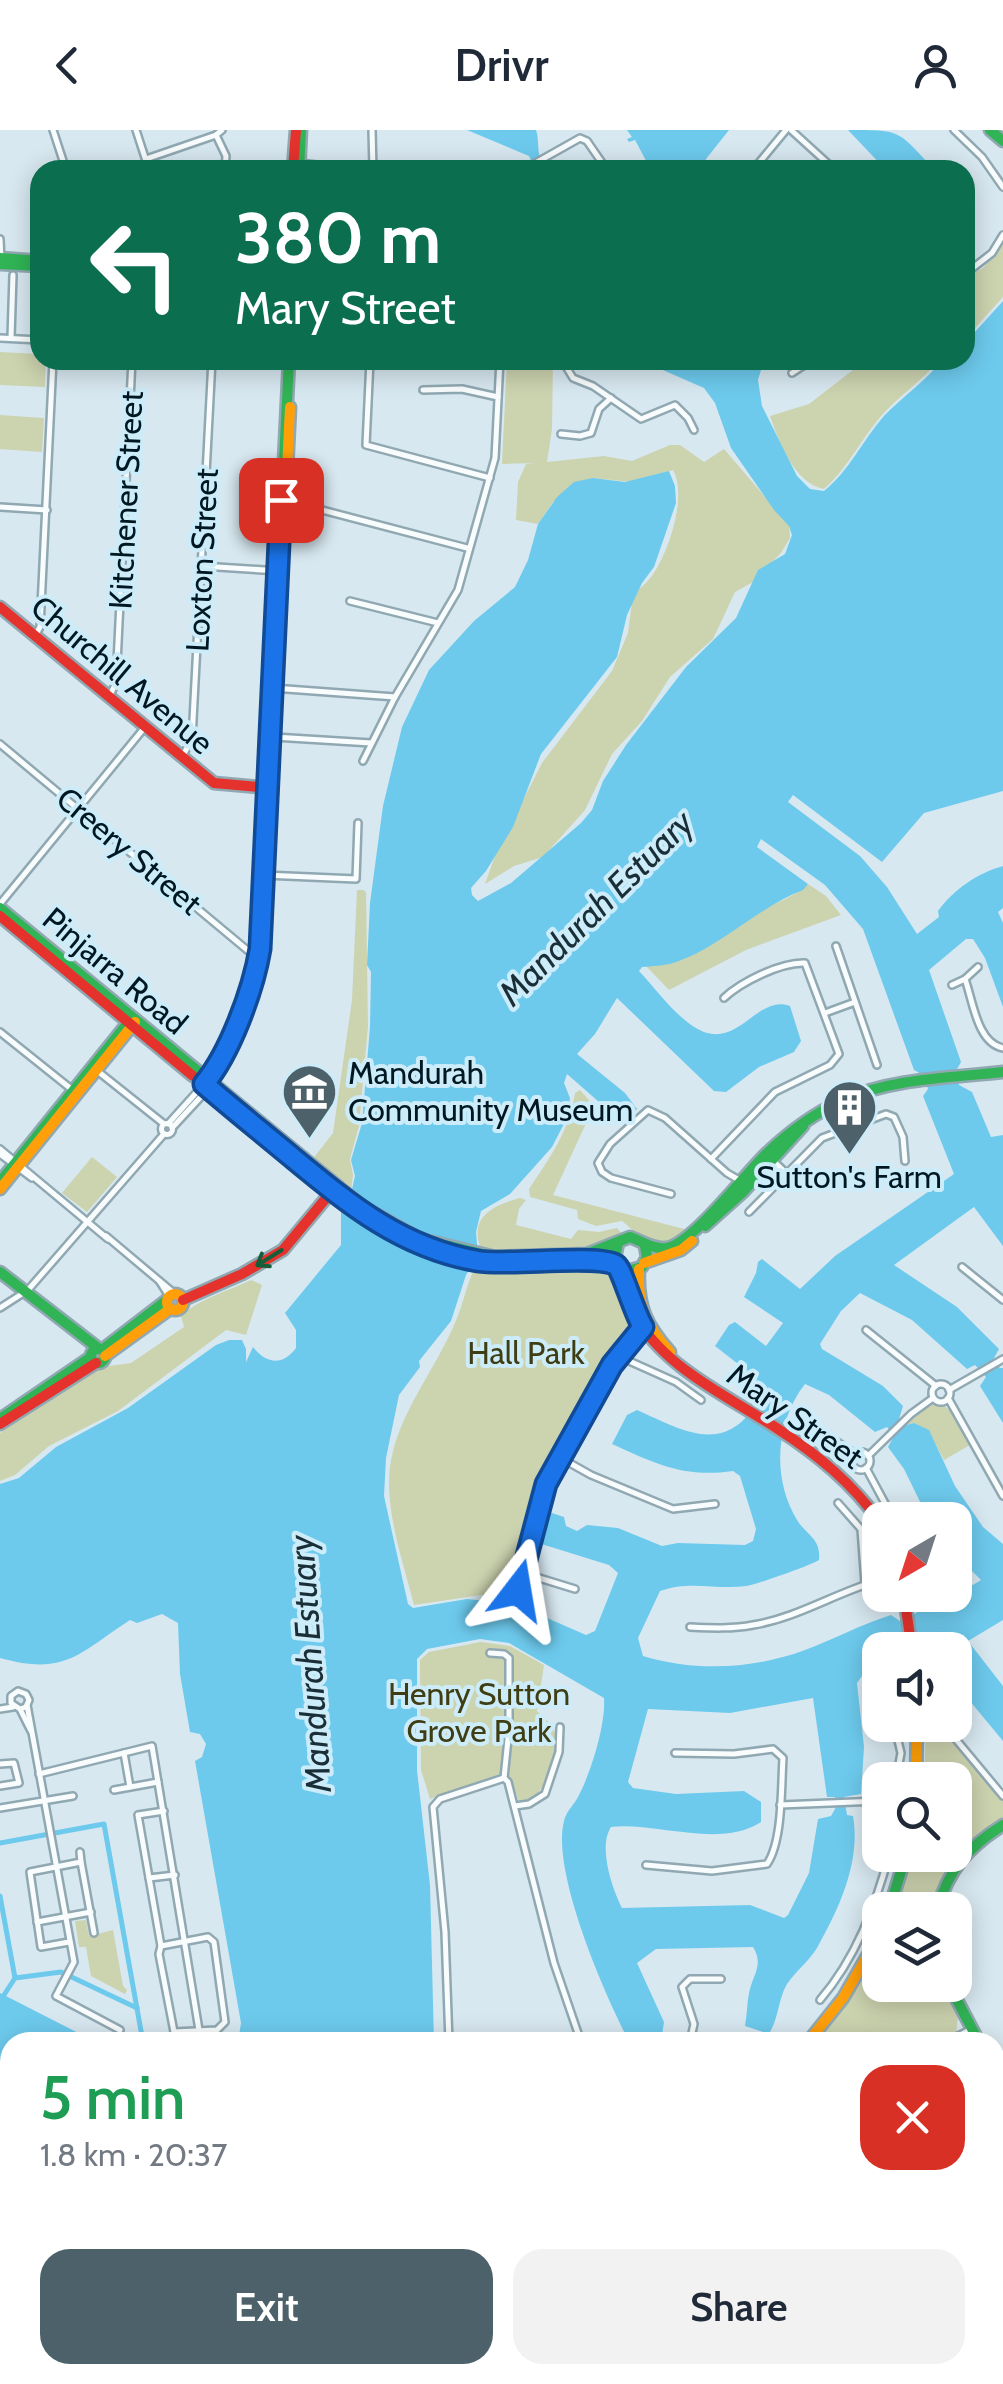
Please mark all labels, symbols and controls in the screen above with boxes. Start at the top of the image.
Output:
icon: back [40,38,95,93]
text: Drivr [454,38,549,92]
icon: person [908,38,963,93]
text: 380 m [235,195,441,281]
icon: left [70,200,200,330]
text: Mary Street [235,281,456,335]
street label: Kitchener Street [100,390,151,610]
pin [239,458,324,543]
street label: Loxton Street [177,467,226,653]
icon: arrive [254,473,309,528]
street label: Churchill Avenue [23,587,221,762]
street label: Creery Street [49,779,210,923]
water label: Mandurah Estuary [489,800,703,1015]
street label: Pinjarra Road [35,899,196,1042]
place label: Mandurah Community Museum [348,1053,633,1129]
museum icon: Mandurah Community Museum [279,1061,339,1140]
building icon: Sutton's Farm [819,1078,879,1157]
place label: Sutton's Farm [756,1157,942,1196]
one-way arrow [255,1248,284,1268]
park label: Hall Park [467,1333,585,1372]
street label: Mary Street [720,1355,871,1477]
north arrow [862,1502,972,1612]
map controls [862,1502,972,2002]
water label: Mandurah Estuary [279,1532,340,1795]
position arrow [466,1538,570,1642]
button: sound [862,1632,972,1742]
park label: Henry Sutton Grove Park [388,1674,570,1750]
button: search [862,1762,972,1872]
button: layers [862,1892,972,2002]
text: 5 min [40,2061,185,2134]
button: close [860,2065,965,2170]
text: 1.8 km · 20:37 [40,2135,227,2174]
button: Exit [40,2249,493,2364]
button: Share [513,2249,965,2364]

